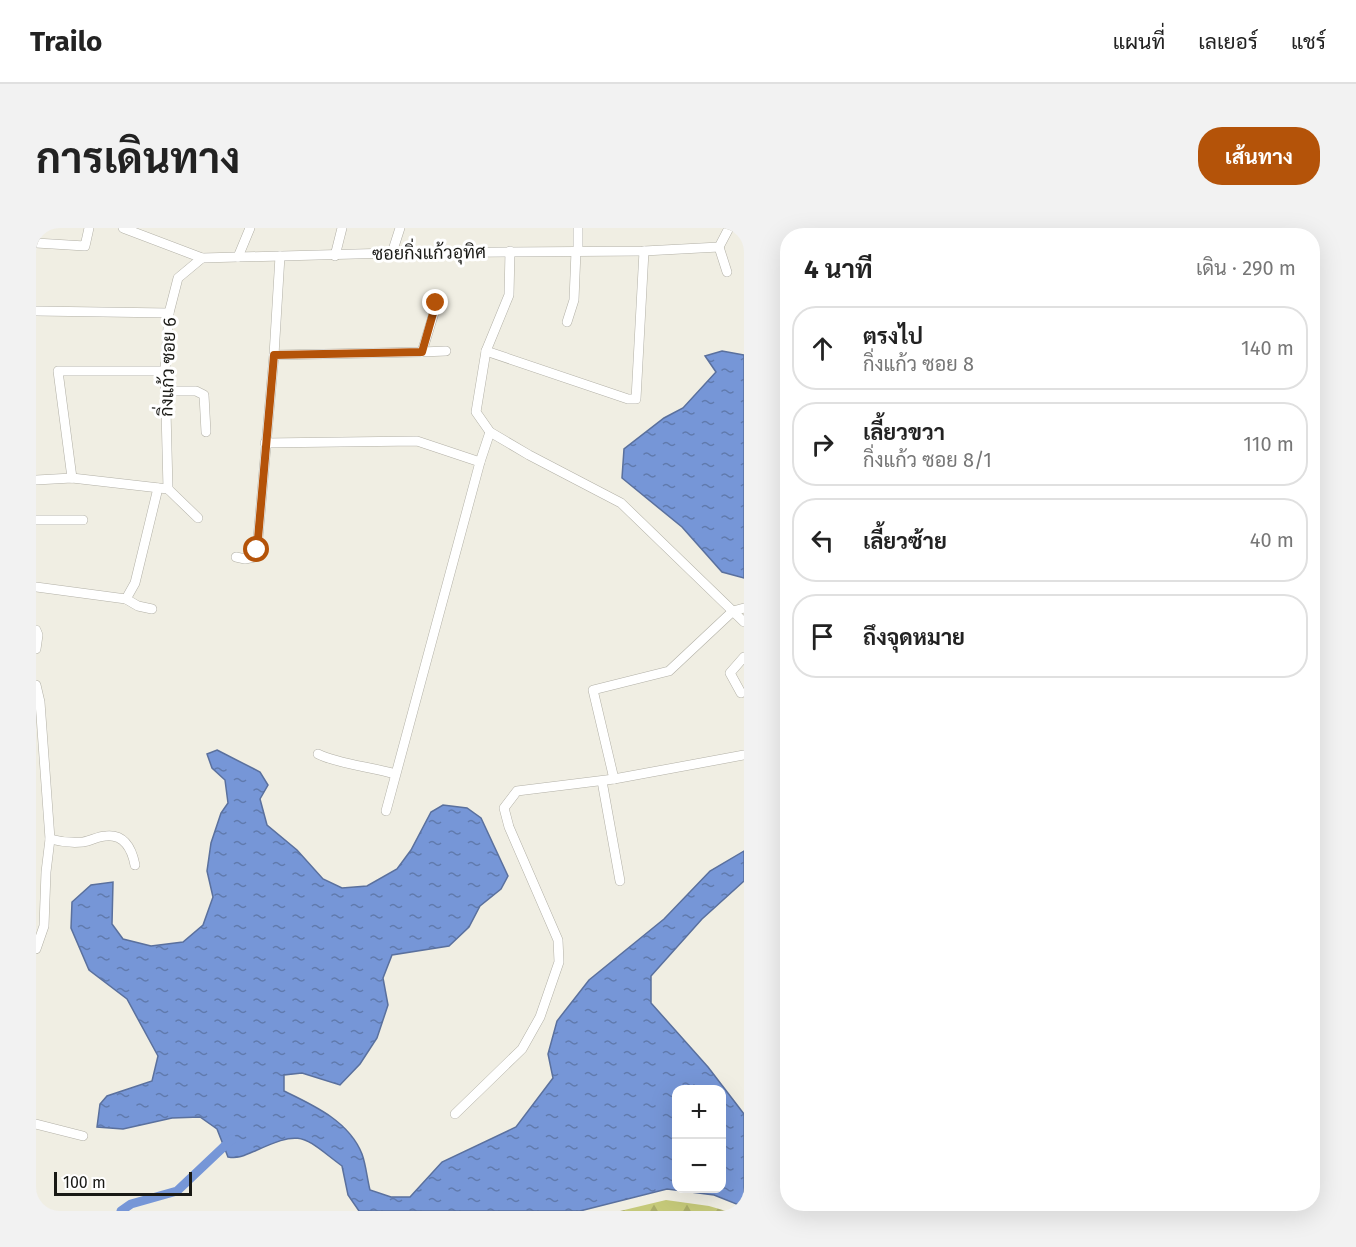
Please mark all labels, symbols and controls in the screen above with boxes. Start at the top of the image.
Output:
text: Trailo [30,25,102,58]
text: แผนที่ [1113,29,1165,55]
text: เลเยอร์ [1198,29,1258,55]
text: แชร์ [1291,29,1326,55]
button: เส้นทาง [1198,127,1320,185]
text: การเดินทาง [36,134,240,184]
street label: ซอยกิ่งแก้วอุทิศ [372,237,486,266]
text: 4 นาที [804,254,873,285]
text: เดิน · 290 m [1196,256,1296,280]
route end [422,289,448,315]
street label: กิ่งแก้ว ซอย 6 [151,317,181,417]
text: ตรงไป [863,323,923,350]
icon: ahead [806,332,839,365]
text: 140 m [1241,336,1294,360]
text: กิ่งแก้ว ซอย 8 [863,352,974,376]
text: เลี้ยวขวา [863,419,945,446]
icon: right [806,428,839,461]
text: 110 m [1243,432,1294,456]
text: กิ่งแก้ว ซอย 8/1 [863,448,992,472]
icon: left [806,524,839,557]
text: เลี้ยวซ้าย [863,528,947,555]
text: 40 m [1250,528,1294,552]
route start [243,536,269,562]
icon: arrive [806,620,839,653]
text: ถึงจุดหมาย [863,624,965,651]
map controls [672,1085,726,1193]
button: + [672,1085,726,1139]
button: − [672,1139,726,1193]
scale bar [54,1169,192,1196]
text: 100 m [63,1173,106,1192]

